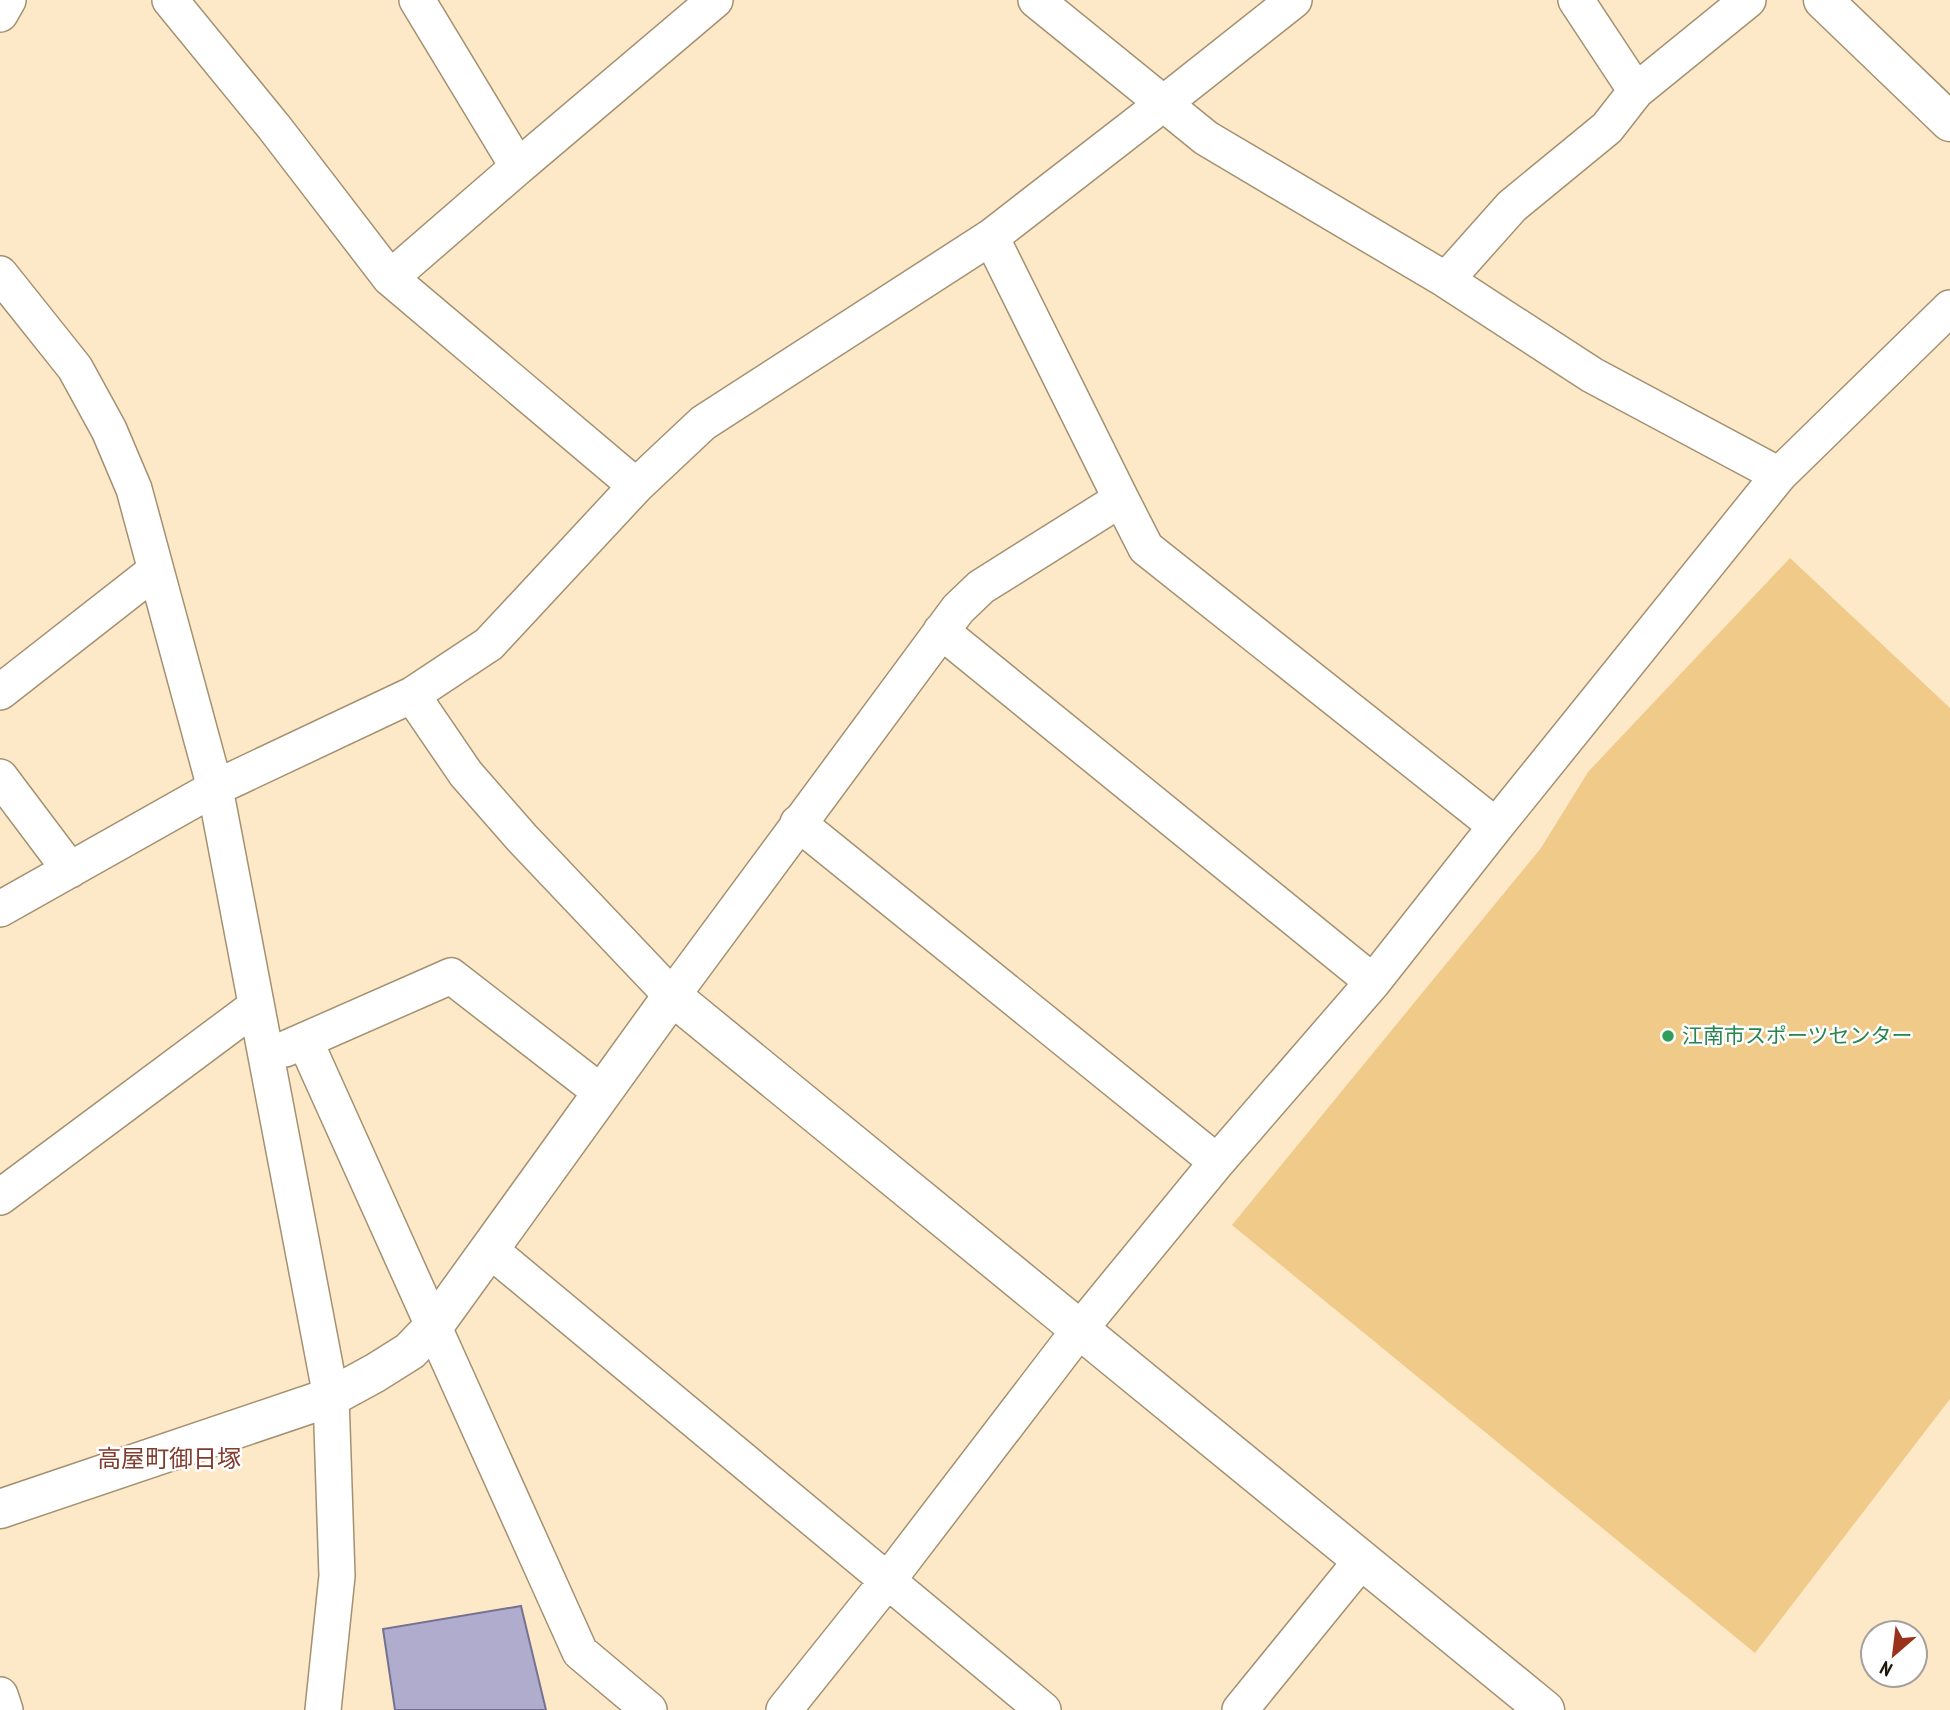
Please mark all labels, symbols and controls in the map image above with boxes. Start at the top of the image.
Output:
place label: 江南市スポーツセンター [1682,1022,1913,1049]
marker: 江南市スポーツセンター [1660,1028,1676,1044]
district label: 高屋町御日塚 [97,1443,241,1474]
north arrow [1859,1619,1929,1689]
text: N [1876,1656,1896,1682]

